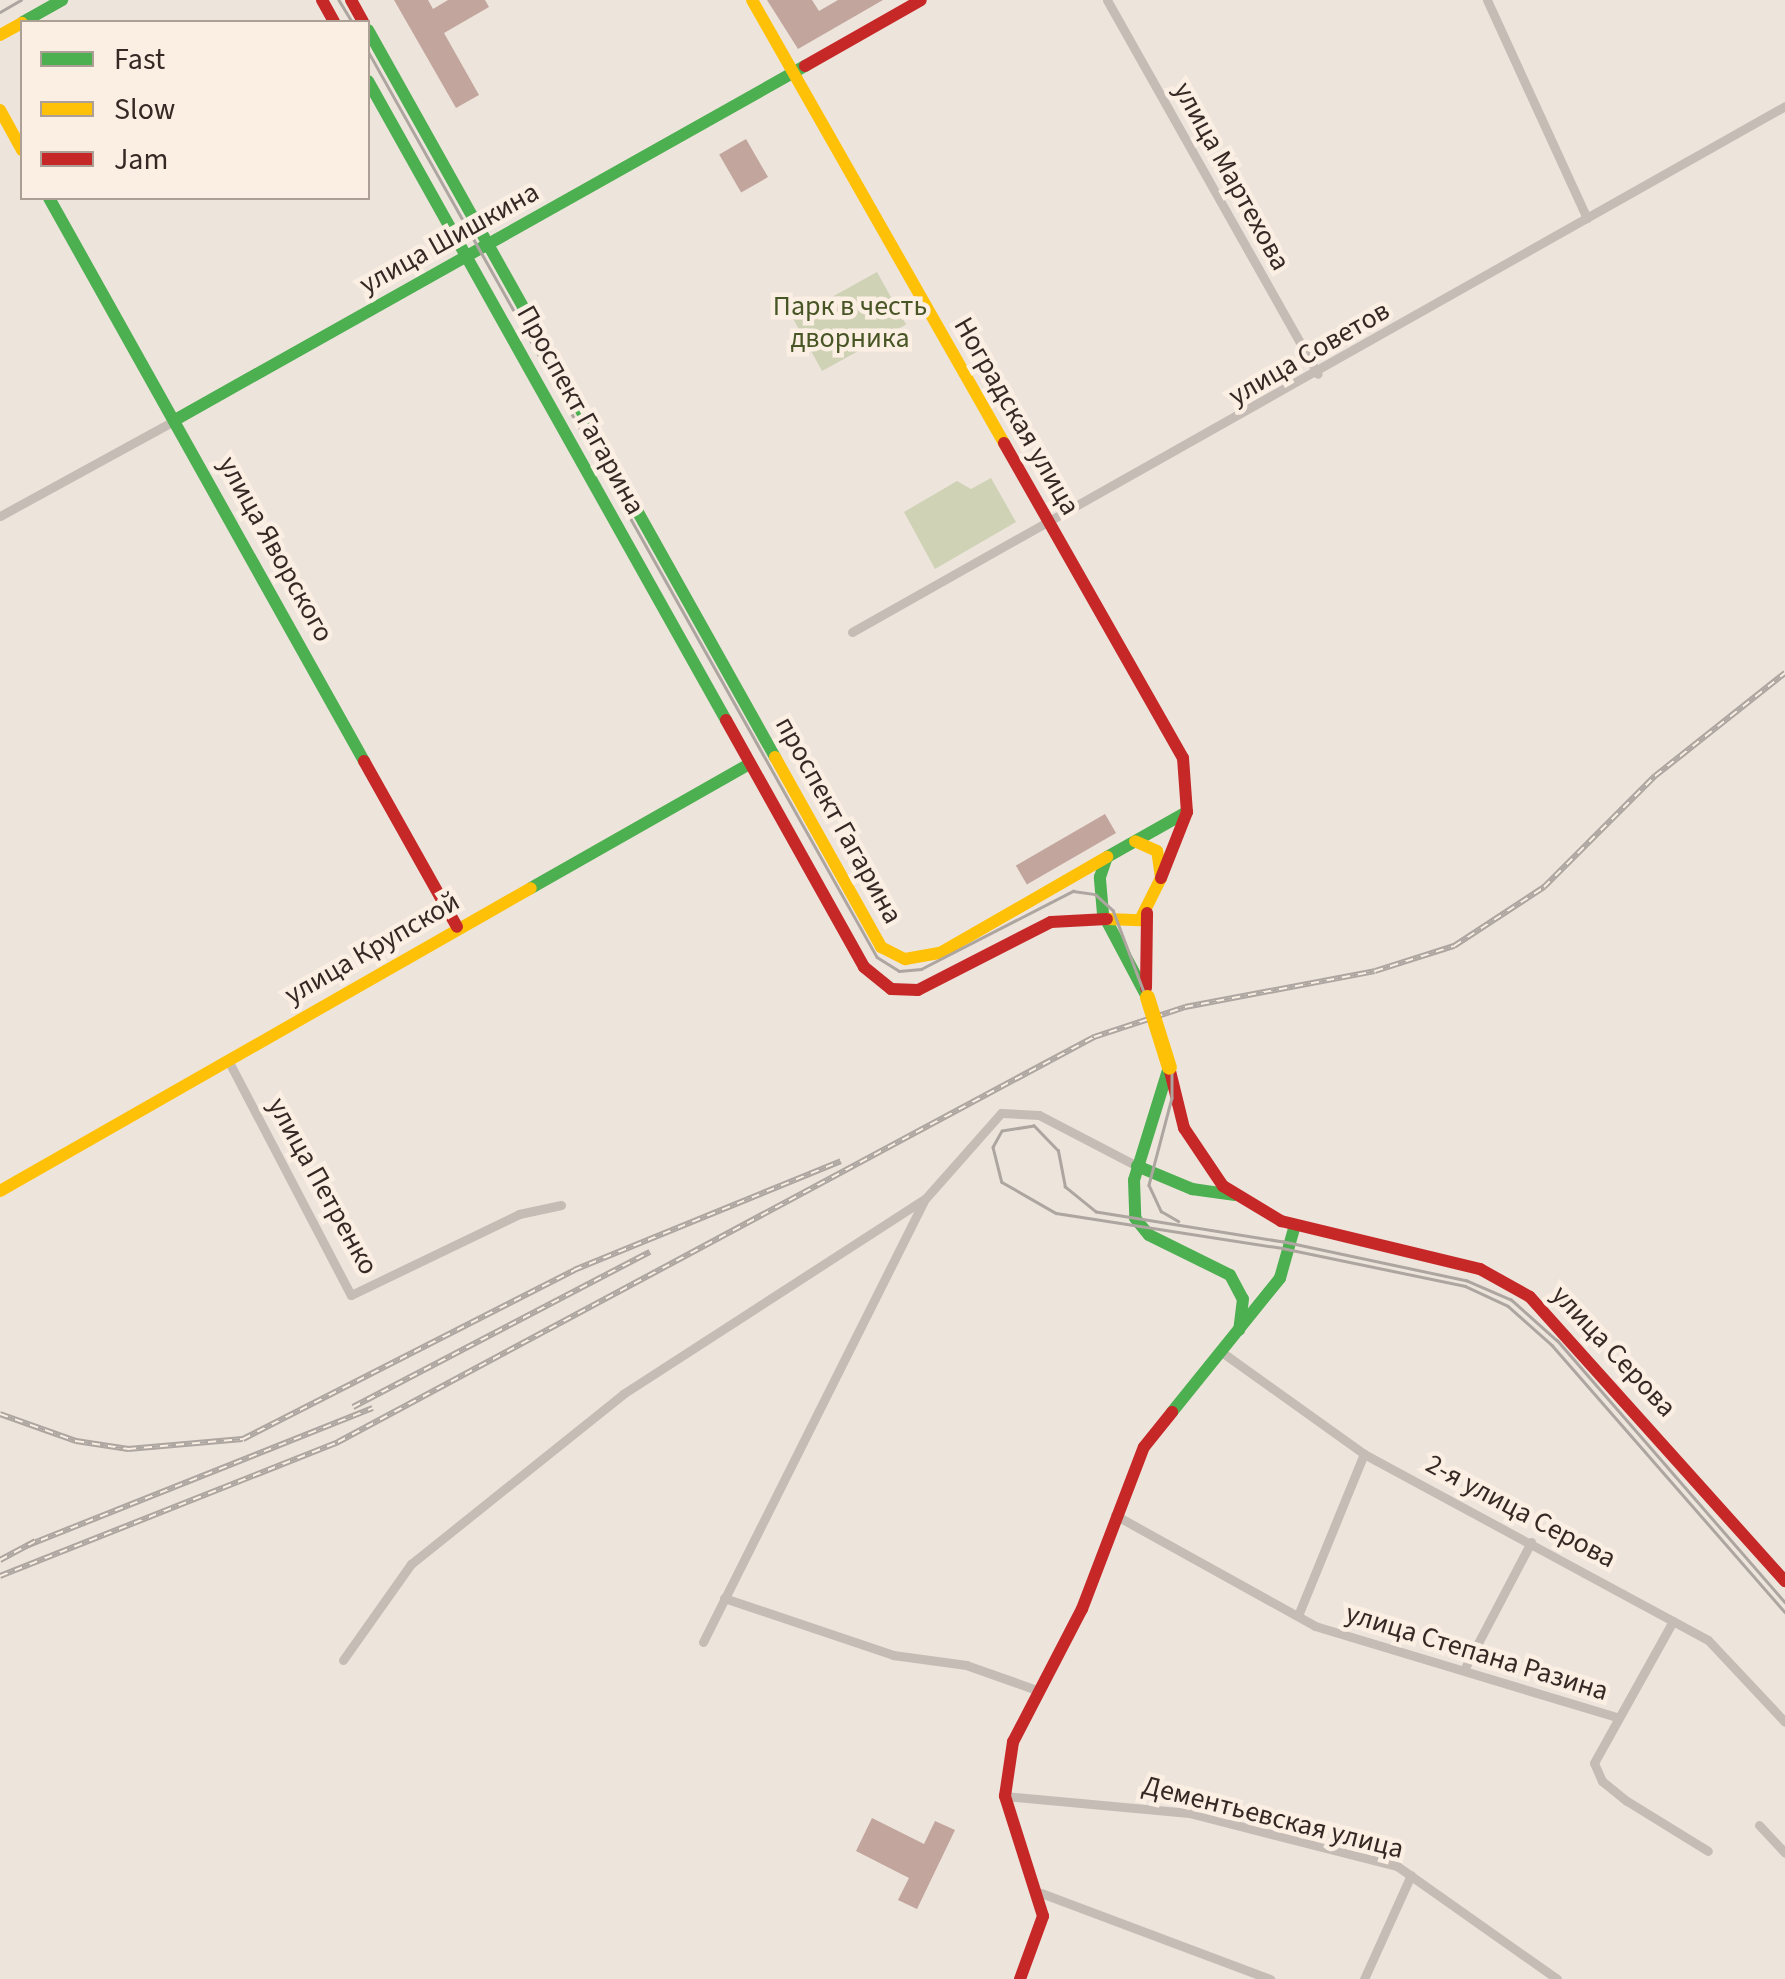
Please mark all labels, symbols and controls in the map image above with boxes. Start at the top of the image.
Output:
legend [20,20,370,200]
text: Fast [114,38,165,81]
street label: улица Мартехова [1166,76,1298,276]
text: Slow [114,88,175,131]
text: Jam [114,138,168,181]
street label: улица Шишкина [353,175,545,301]
park label: Парк в честь дворника [773,289,927,355]
street label: улица Советов [1223,293,1395,413]
street label: Проспект Гагарина [510,299,652,521]
street label: Ноградская улица [947,311,1087,521]
street label: улица Яворского [211,450,341,648]
street label: проспект Гагарина [768,711,910,929]
street label: улица Крупской [279,884,465,1012]
street label: улица Петренко [260,1092,386,1280]
street label: улица Серова [1544,1278,1684,1424]
street label: 2-я улица Серова [1420,1447,1622,1575]
street label: улица Степана Разина [1342,1596,1612,1708]
street label: Дементьевская улица [1139,1768,1407,1866]

